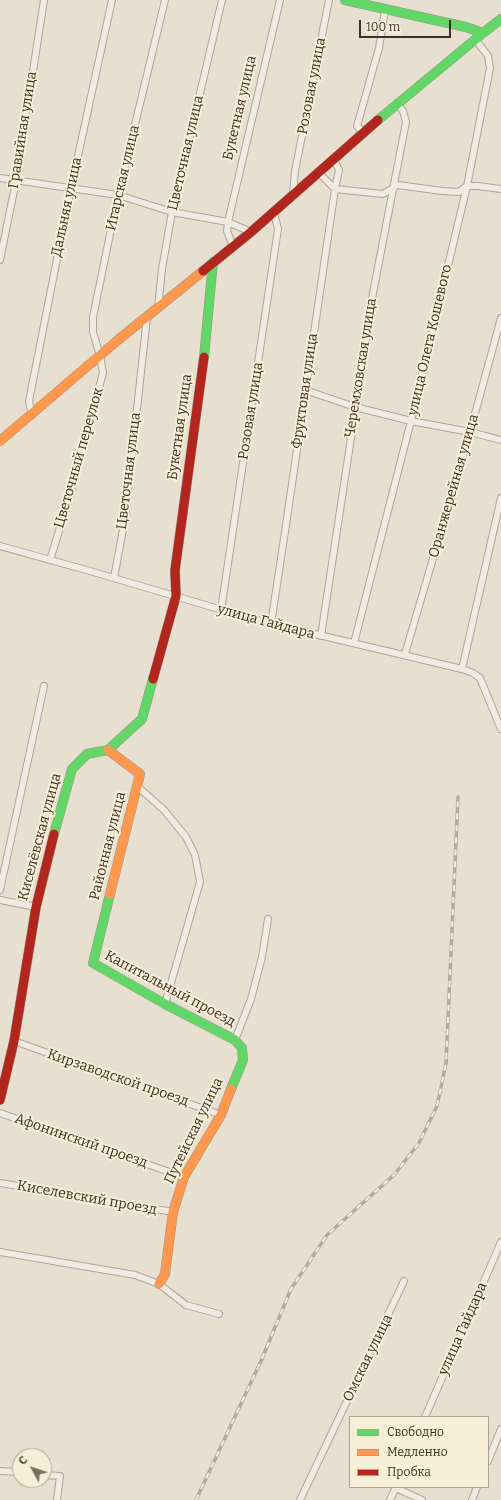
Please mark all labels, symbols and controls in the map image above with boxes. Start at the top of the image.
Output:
scale bar [361,12,453,38]
text: 100 m [366,20,400,34]
street label: Розовая улица [294,36,330,136]
street label: Букетная улица [220,54,260,162]
street label: Гравийная улица [5,70,41,190]
street label: Цветочная улица [165,94,207,212]
street label: Игарская улица [103,124,143,232]
street label: Дальняя улица [48,156,86,258]
street label: улица Олега Кошевого [404,263,456,417]
street label: Черемховская улица [342,297,380,439]
street label: Фруктовая улица [289,332,321,450]
street label: Розовая улица [235,361,267,461]
street label: Букетная улица [164,373,196,481]
street label: Цветочный переулок [51,386,107,530]
street label: Цветочная улица [113,411,145,531]
street label: Оранжерейная улица [425,412,483,560]
street label: улица Гайдара [215,601,317,643]
street label: Киселёвская улица [15,771,65,903]
street label: Районная улица [86,790,130,902]
street label: Капитальный проезд [102,947,238,1031]
street label: Кирзаводской проезд [45,1046,191,1110]
street label: Путейская улица [161,1075,227,1187]
street label: Афонинский проезд [12,1110,150,1172]
street label: Киселевский проезд [16,1177,158,1219]
street label: улица Гайдара [435,1280,491,1378]
street label: Омская улица [340,1312,396,1404]
legend [349,1416,489,1488]
text: Свободно [387,1425,444,1439]
text: Медленно [387,1445,448,1459]
north arrow [12,1448,52,1488]
text: С [16,1454,30,1467]
text: Пробка [387,1465,431,1479]

